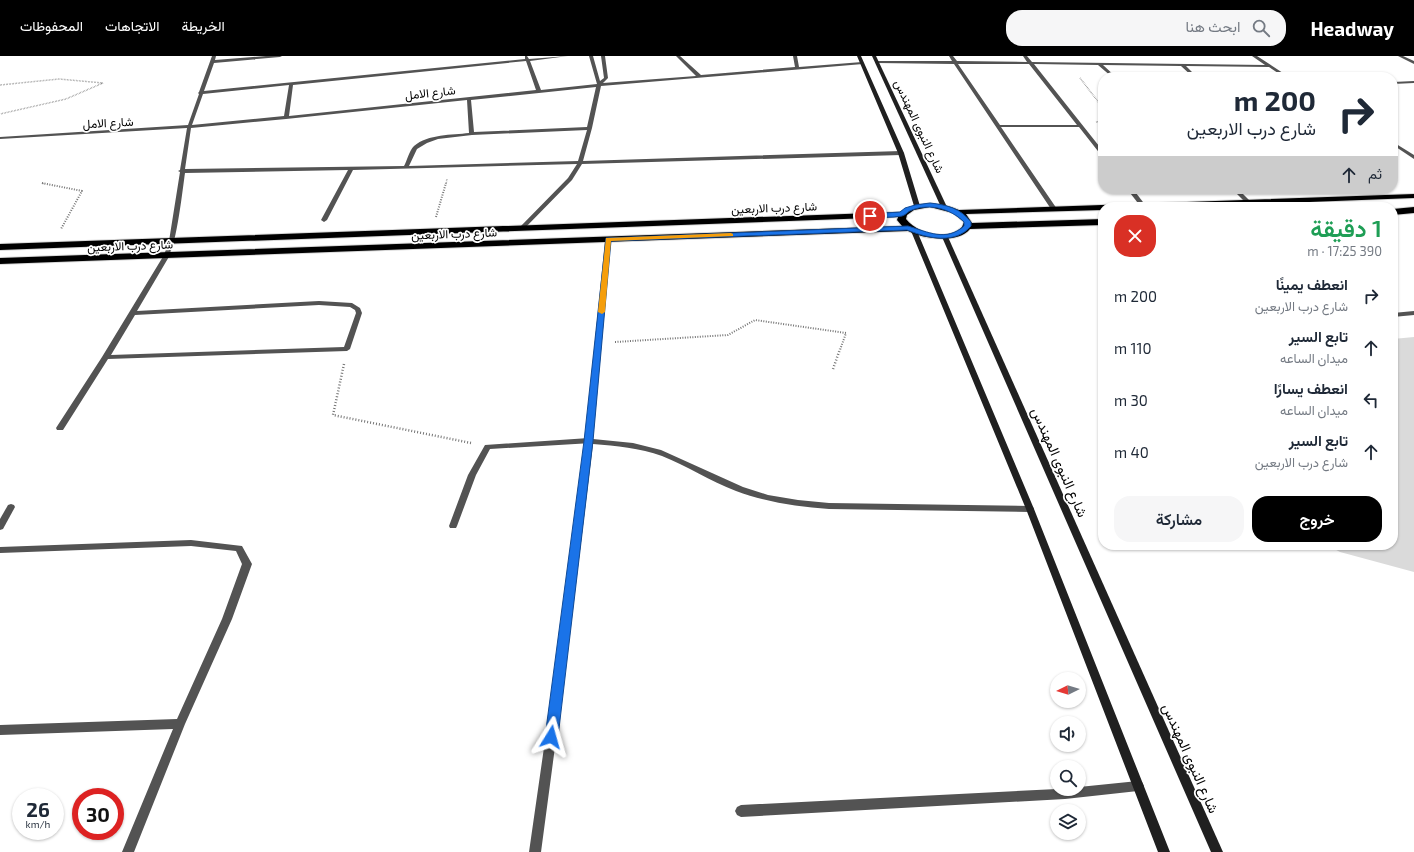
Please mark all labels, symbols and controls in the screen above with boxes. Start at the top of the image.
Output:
search box [1006,10,1286,46]
text: المحفوظات [20,17,83,34]
text: الاتجاهات [105,17,159,34]
text: الخريطة [181,17,225,34]
text: ابحث هنا [1186,17,1240,35]
icon: search [1250,17,1272,39]
text: Headway [1310,17,1394,40]
street label: شارع النبوى المهندس [890,77,948,176]
street label: شارع الامل [404,82,456,105]
text: 200 m [1234,83,1316,117]
icon: right [1330,88,1382,140]
street label: شارع الامل [82,114,134,133]
text: شارع درب الاربعين [1187,117,1316,139]
icon: ahead [1338,164,1360,186]
text: ثم [1368,164,1382,182]
street label: شارع درب الاربعين [731,199,817,218]
pin [853,199,887,233]
icon: arrive [859,205,881,227]
text: 1 دقيقة [1310,213,1382,242]
button: close [1114,215,1156,257]
street label: شارع درب الاربعين [411,225,497,244]
street label: شارع درب الاربعين [87,237,173,256]
text: 390 m · 17:25 [1307,243,1382,259]
text: انعطف يمينًا [1276,275,1348,293]
icon: right [1360,285,1382,307]
text: 200 m [1114,287,1157,305]
text: شارع درب الاربعين [1255,298,1348,314]
text: تابع السير [1289,327,1348,345]
icon: ahead [1360,337,1382,359]
text: 110 m [1114,339,1152,357]
text: ميدان الساعه [1280,350,1348,366]
text: انعطف يسارًا [1274,379,1348,397]
icon: left [1360,389,1382,411]
text: 30 m [1114,391,1148,409]
text: ميدان الساعه [1280,402,1348,418]
street label: شارع النبوى المهندس [1025,404,1092,521]
text: تابع السير [1289,431,1348,449]
icon: ahead [1360,441,1382,463]
text: 40 m [1114,443,1149,461]
text: شارع درب الاربعين [1255,454,1348,470]
button: مشاركة [1114,496,1244,542]
button: خروج [1252,496,1382,542]
north arrow [1050,672,1086,708]
map controls [1050,672,1086,840]
street label: شارع النبوى المهندس [1156,700,1223,817]
position arrow [530,716,572,758]
button: sound [1050,716,1086,752]
button: search [1050,760,1086,796]
speed limit sign: 30 [72,788,124,840]
text: 26 [26,797,50,821]
button: layers [1050,804,1086,840]
text: km/h [26,818,50,830]

